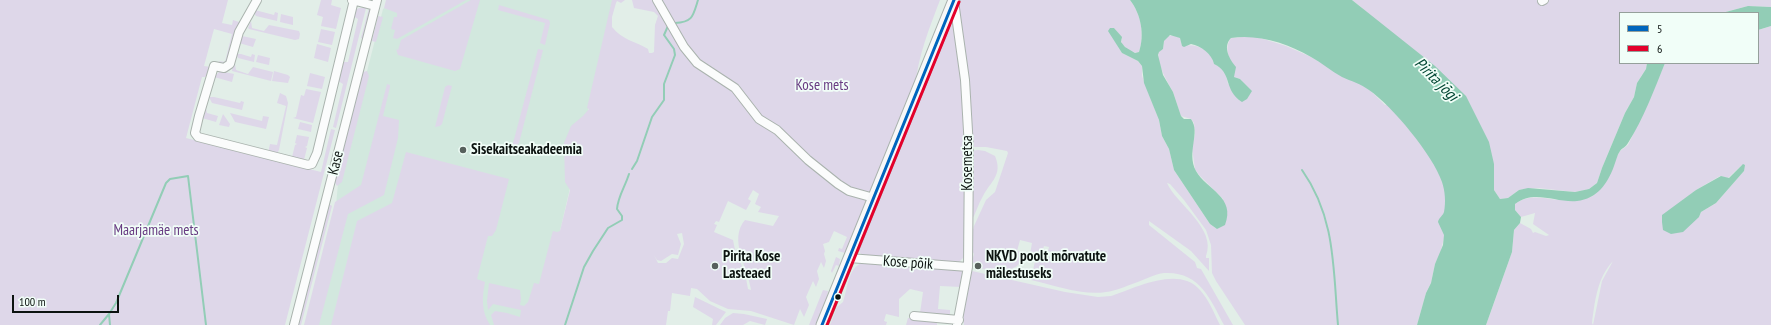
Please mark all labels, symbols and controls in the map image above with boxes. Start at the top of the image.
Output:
legend [1619,12,1759,64]
text: 5 [1657,21,1662,36]
text: 6 [1657,41,1662,56]
water label: Pirita jõgi [1410,54,1462,106]
park label: Kose mets [796,77,848,95]
street label: Kosemetsa [959,135,977,191]
place label: Sisekaitseakadeemia [471,141,582,159]
marker: Sisekaitseakadeemia [458,145,468,155]
street label: Kase [324,149,348,177]
park label: Maarjamäe mets [113,222,199,240]
place label: Pirita Kose Lasteaed [723,248,780,283]
place label: NKVD poolt mõrvatute mälestuseks [986,248,1106,283]
street label: Kose põik [883,252,933,274]
marker: Pirita Kose Lasteaed [710,261,720,271]
marker: NKVD poolt mõrvatute mälestuseks [973,261,983,271]
scale bar [14,287,121,313]
unlabelled marker [833,292,843,302]
text: 100 m [19,294,46,309]

